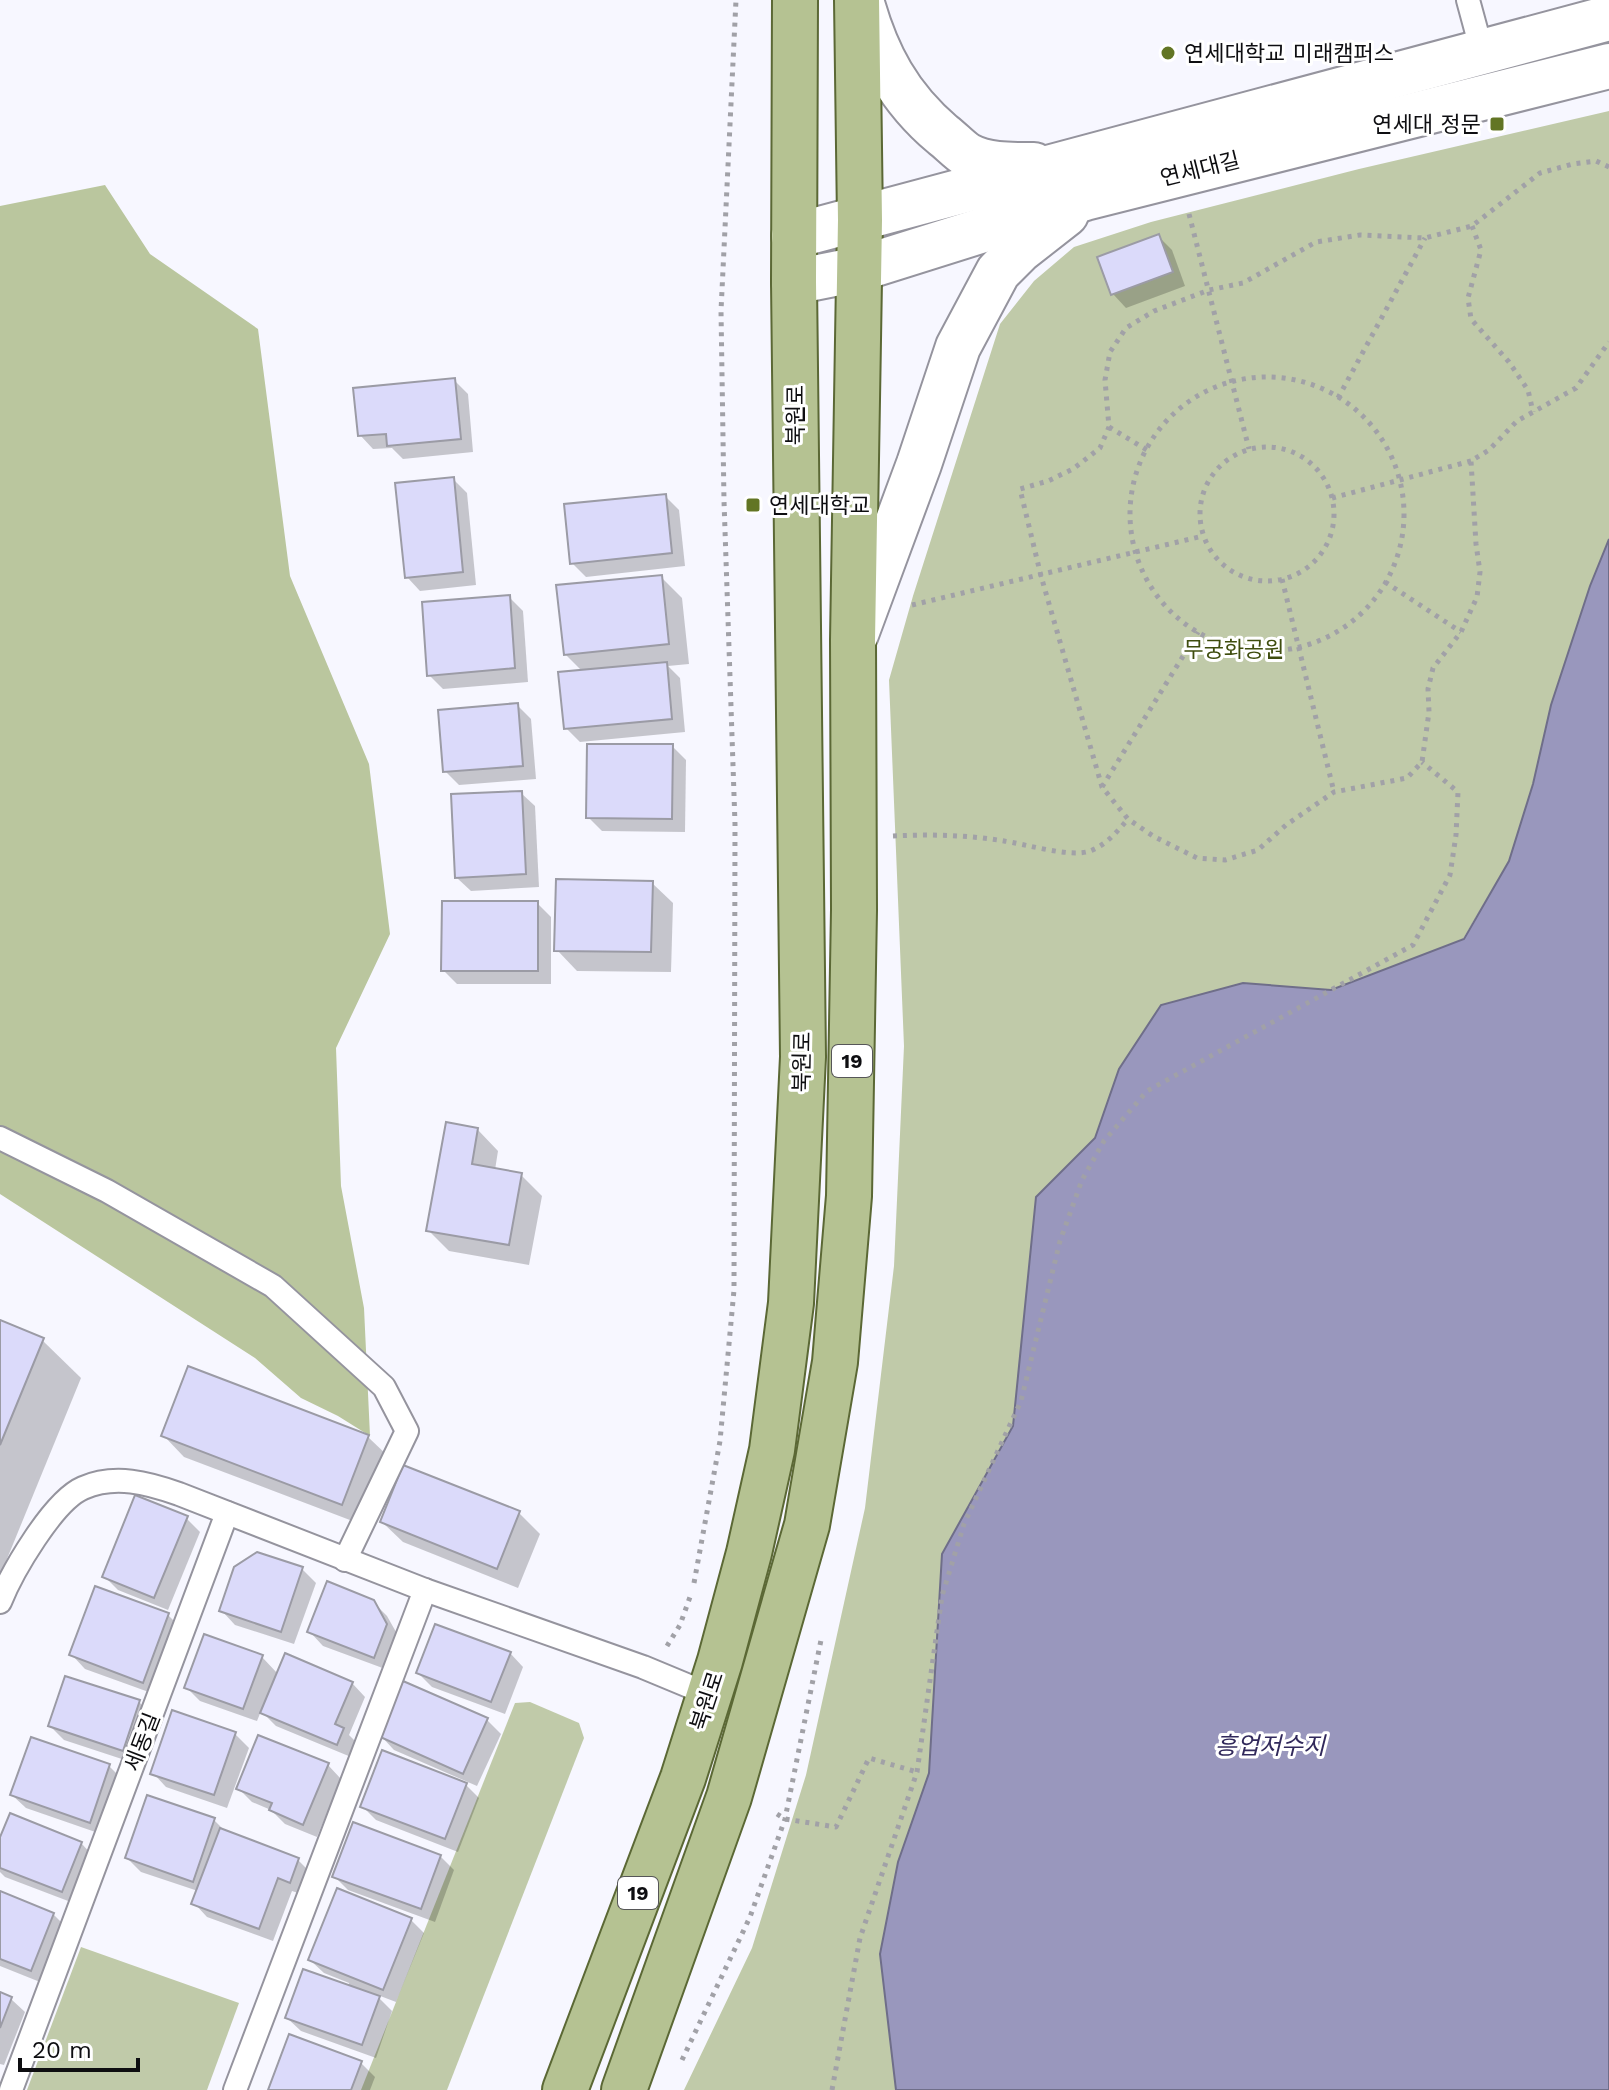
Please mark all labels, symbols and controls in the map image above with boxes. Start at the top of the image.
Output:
place label: 연세대학교 미래캠퍼스 [1184,41,1394,66]
marker: 연세대학교 미래캠퍼스 [1159,44,1177,62]
place label: 연세대 정문 [1372,112,1481,137]
marker: 연세대 정문 [1488,115,1506,133]
street label: 연세대길 [1158,147,1242,191]
street label: 북원로 [783,385,808,445]
place label: 연세대학교 [769,493,870,518]
marker: 연세대학교 [744,496,762,514]
park label: 무궁화공원 [1183,637,1285,662]
street label: 북원로 [789,1031,815,1093]
road number: 19 [832,1045,872,1077]
street label: 북원로 [686,1668,728,1734]
street label: 세동길 [119,1709,165,1775]
water label: 흥업저수지 [1215,1732,1327,1760]
road number: 19 [618,1877,658,1909]
scale bar [20,2022,138,2072]
text: 20 m [32,2036,92,2064]

